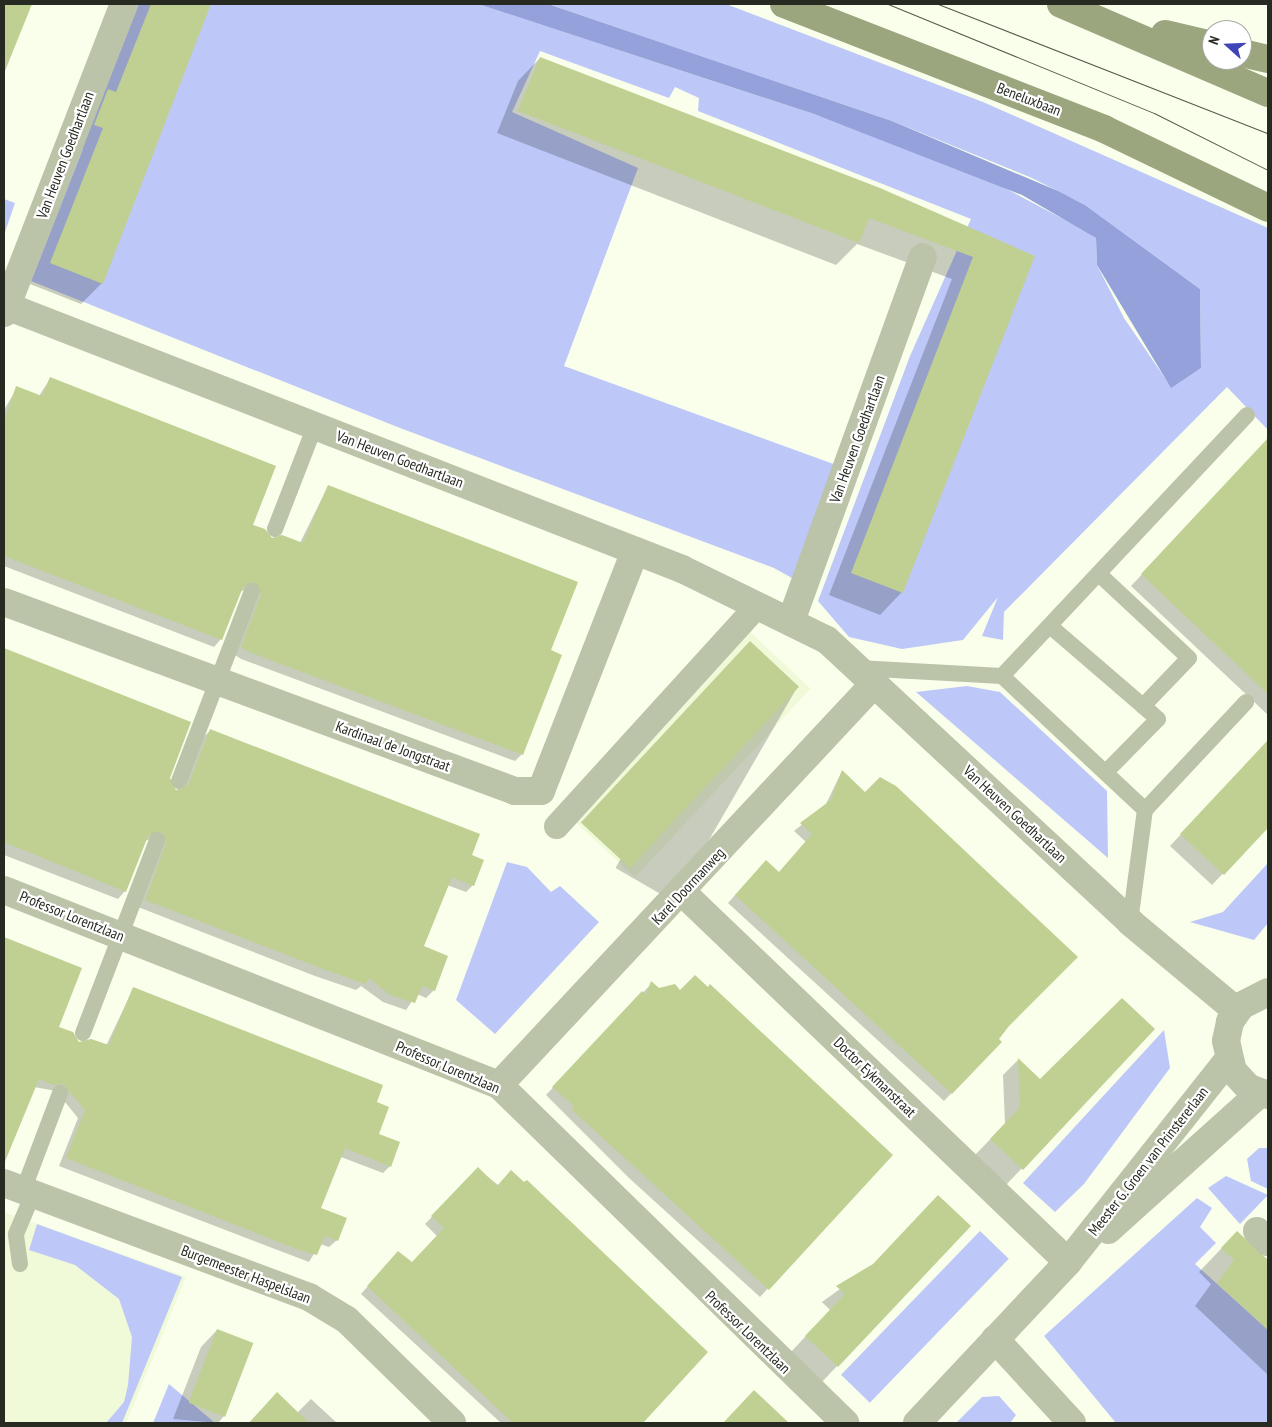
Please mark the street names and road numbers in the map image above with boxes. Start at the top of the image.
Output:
street label: Beneluxbaan [994,79,1064,119]
street label: Van Heuven Goedhartlaan [33,89,97,221]
street label: Van Heuven Goedhartlaan [826,373,888,505]
street label: Van Heuven Goedhartlaan [334,427,466,491]
street label: Kardinaal de Jongstraat [333,717,453,775]
street label: Van Heuven Goedhartlaan [960,762,1070,866]
street label: Karel Doormanweg [648,844,728,928]
street label: Professor Lorentzlaan [17,887,127,945]
street label: Doctor Eykmanstraat [830,1033,920,1121]
street label: Professor Lorentzlaan [393,1037,503,1097]
street label: Meester G. Groen van Prinstererlaan [1084,1082,1212,1240]
street label: Burgemeester Haspelslaan [179,1241,313,1307]
street label: Professor Lorentzlaan [702,1287,794,1377]

